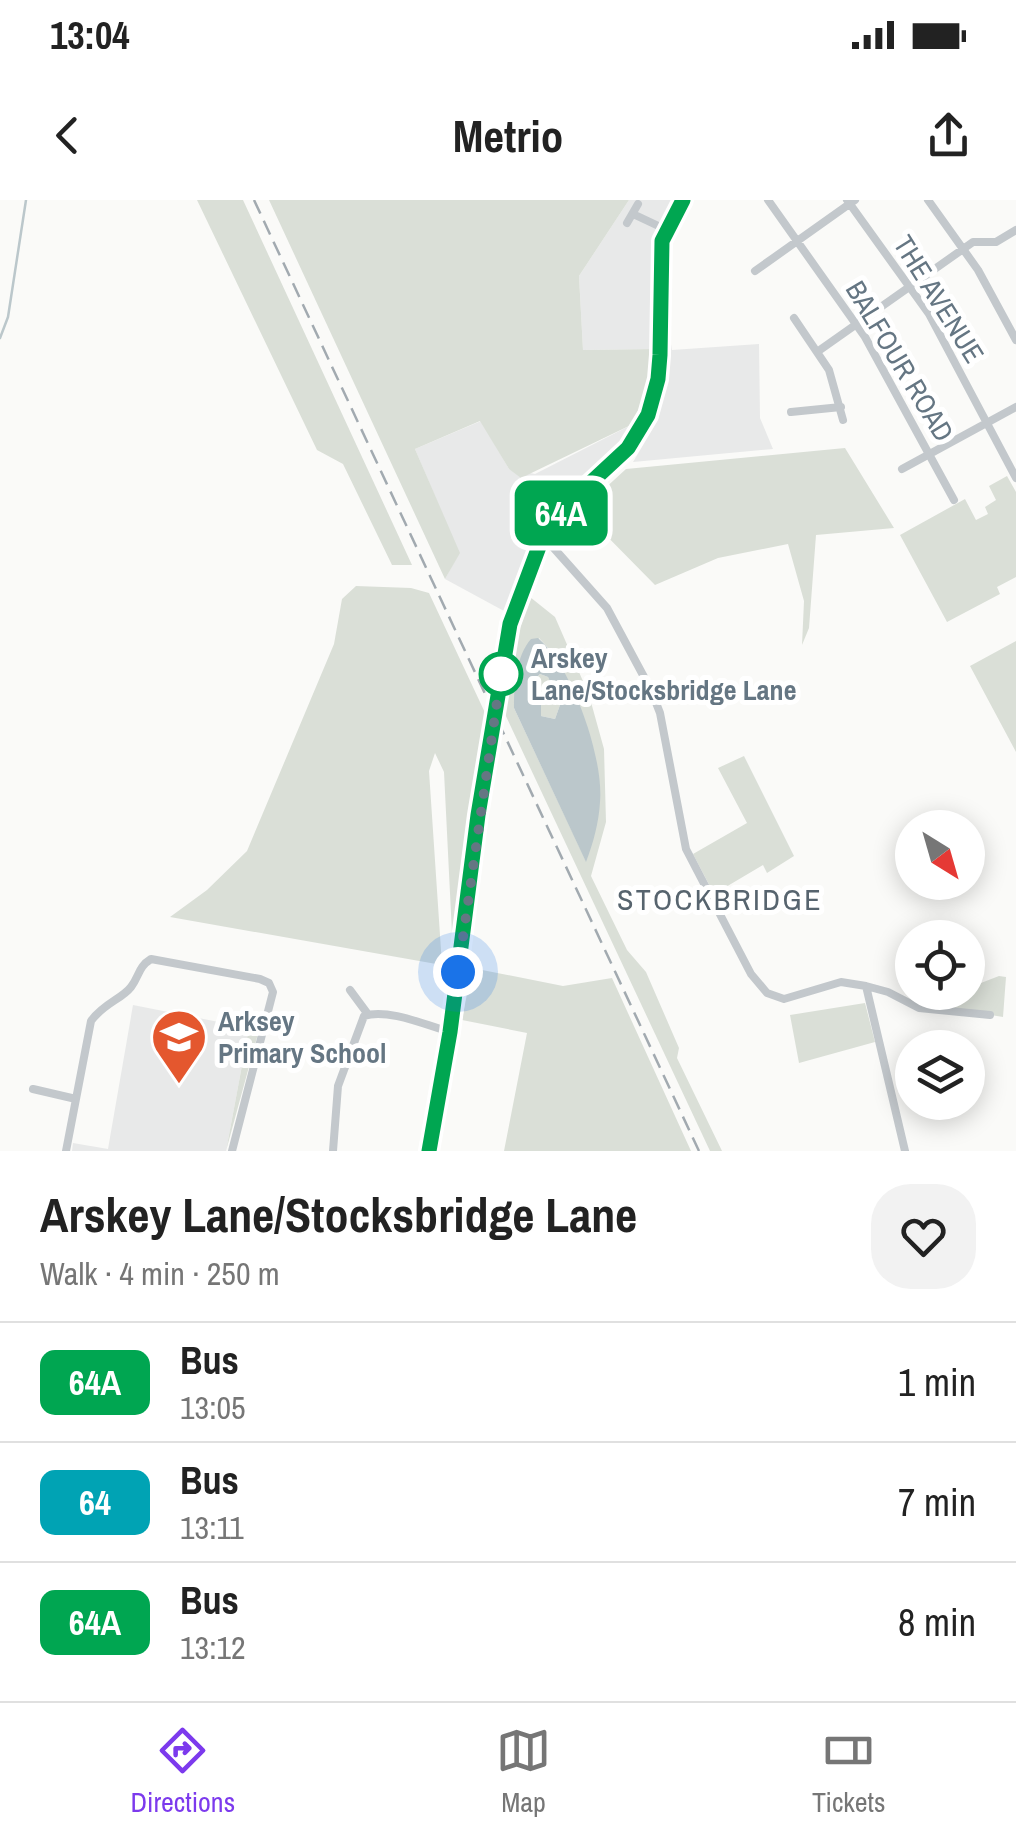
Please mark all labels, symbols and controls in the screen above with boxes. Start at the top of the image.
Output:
text: 13:04 [50,10,130,61]
text: Metrio [453,105,563,166]
icon: back [40,108,95,163]
icon: share [921,108,976,163]
street label: THE AVENUE [885,228,993,370]
street label: BALFOUR ROAD [837,274,963,448]
line badge: 64A [504,480,618,546]
text: 64A [535,490,587,537]
place label: Arskey Lane/Stocksbridge Lane [531,639,796,709]
marker: Arskey Lane/Stocksbridge Lane [480,653,522,695]
north arrow [895,810,985,900]
map controls [895,810,985,1120]
district label: STOCKBRIDGE [617,879,823,919]
button: locate [895,920,985,1010]
your location [433,947,483,997]
place label: Arksey Primary School [218,1002,386,1072]
school or university icon: Arksey Primary School [149,1007,209,1086]
button: layers [895,1030,985,1120]
text: Arskey Lane/Stocksbridge Lane [40,1182,637,1247]
button: heart [871,1184,976,1289]
text: Walk · 4 min · 250 m [40,1252,280,1295]
text: Bus [180,1335,239,1386]
text: 1 min [898,1357,976,1408]
text: 64A [69,1359,121,1406]
text: 13:05 [180,1386,246,1429]
text: Bus [180,1455,239,1506]
text: 7 min [898,1477,976,1528]
text: 64 [79,1479,111,1526]
text: 13:11 [180,1506,244,1549]
text: Bus [180,1575,239,1626]
text: 8 min [898,1597,976,1648]
text: 64A [69,1599,121,1646]
text: 13:12 [180,1626,246,1669]
tab: Directions [130,1723,235,1821]
tab: Map [496,1723,551,1821]
tab: Tickets [812,1723,886,1821]

